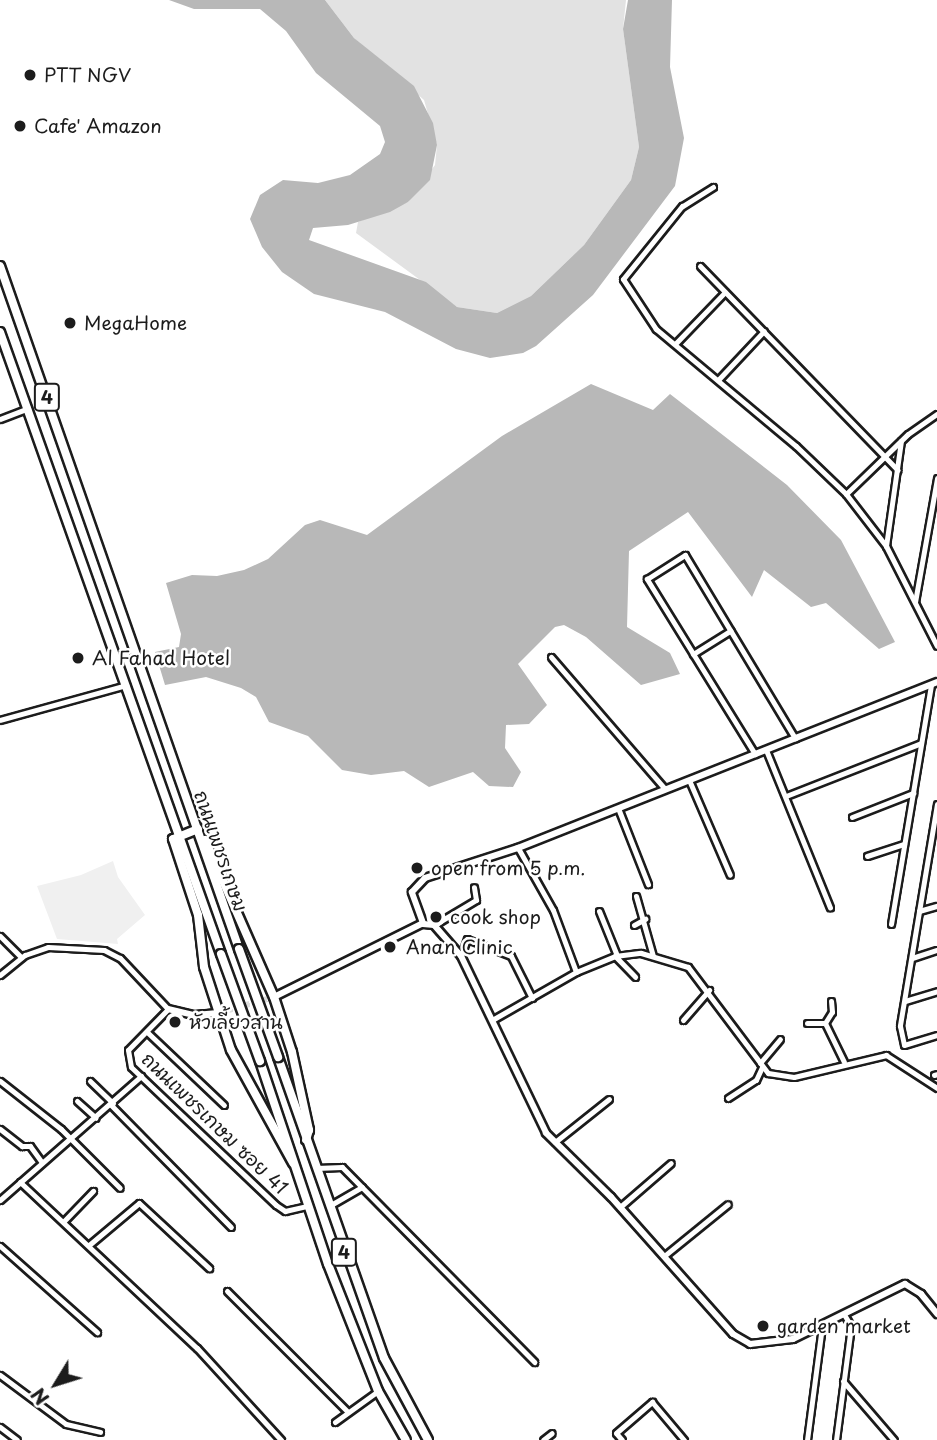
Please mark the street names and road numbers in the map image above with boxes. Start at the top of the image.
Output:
road number: 4 [33,382,61,412]
street label: ถนนเพชรเกษม [190,788,252,914]
street label: ถนนเพชรเกษม ซอย 41 [137,1047,293,1199]
road number: 4 [330,1238,358,1266]

